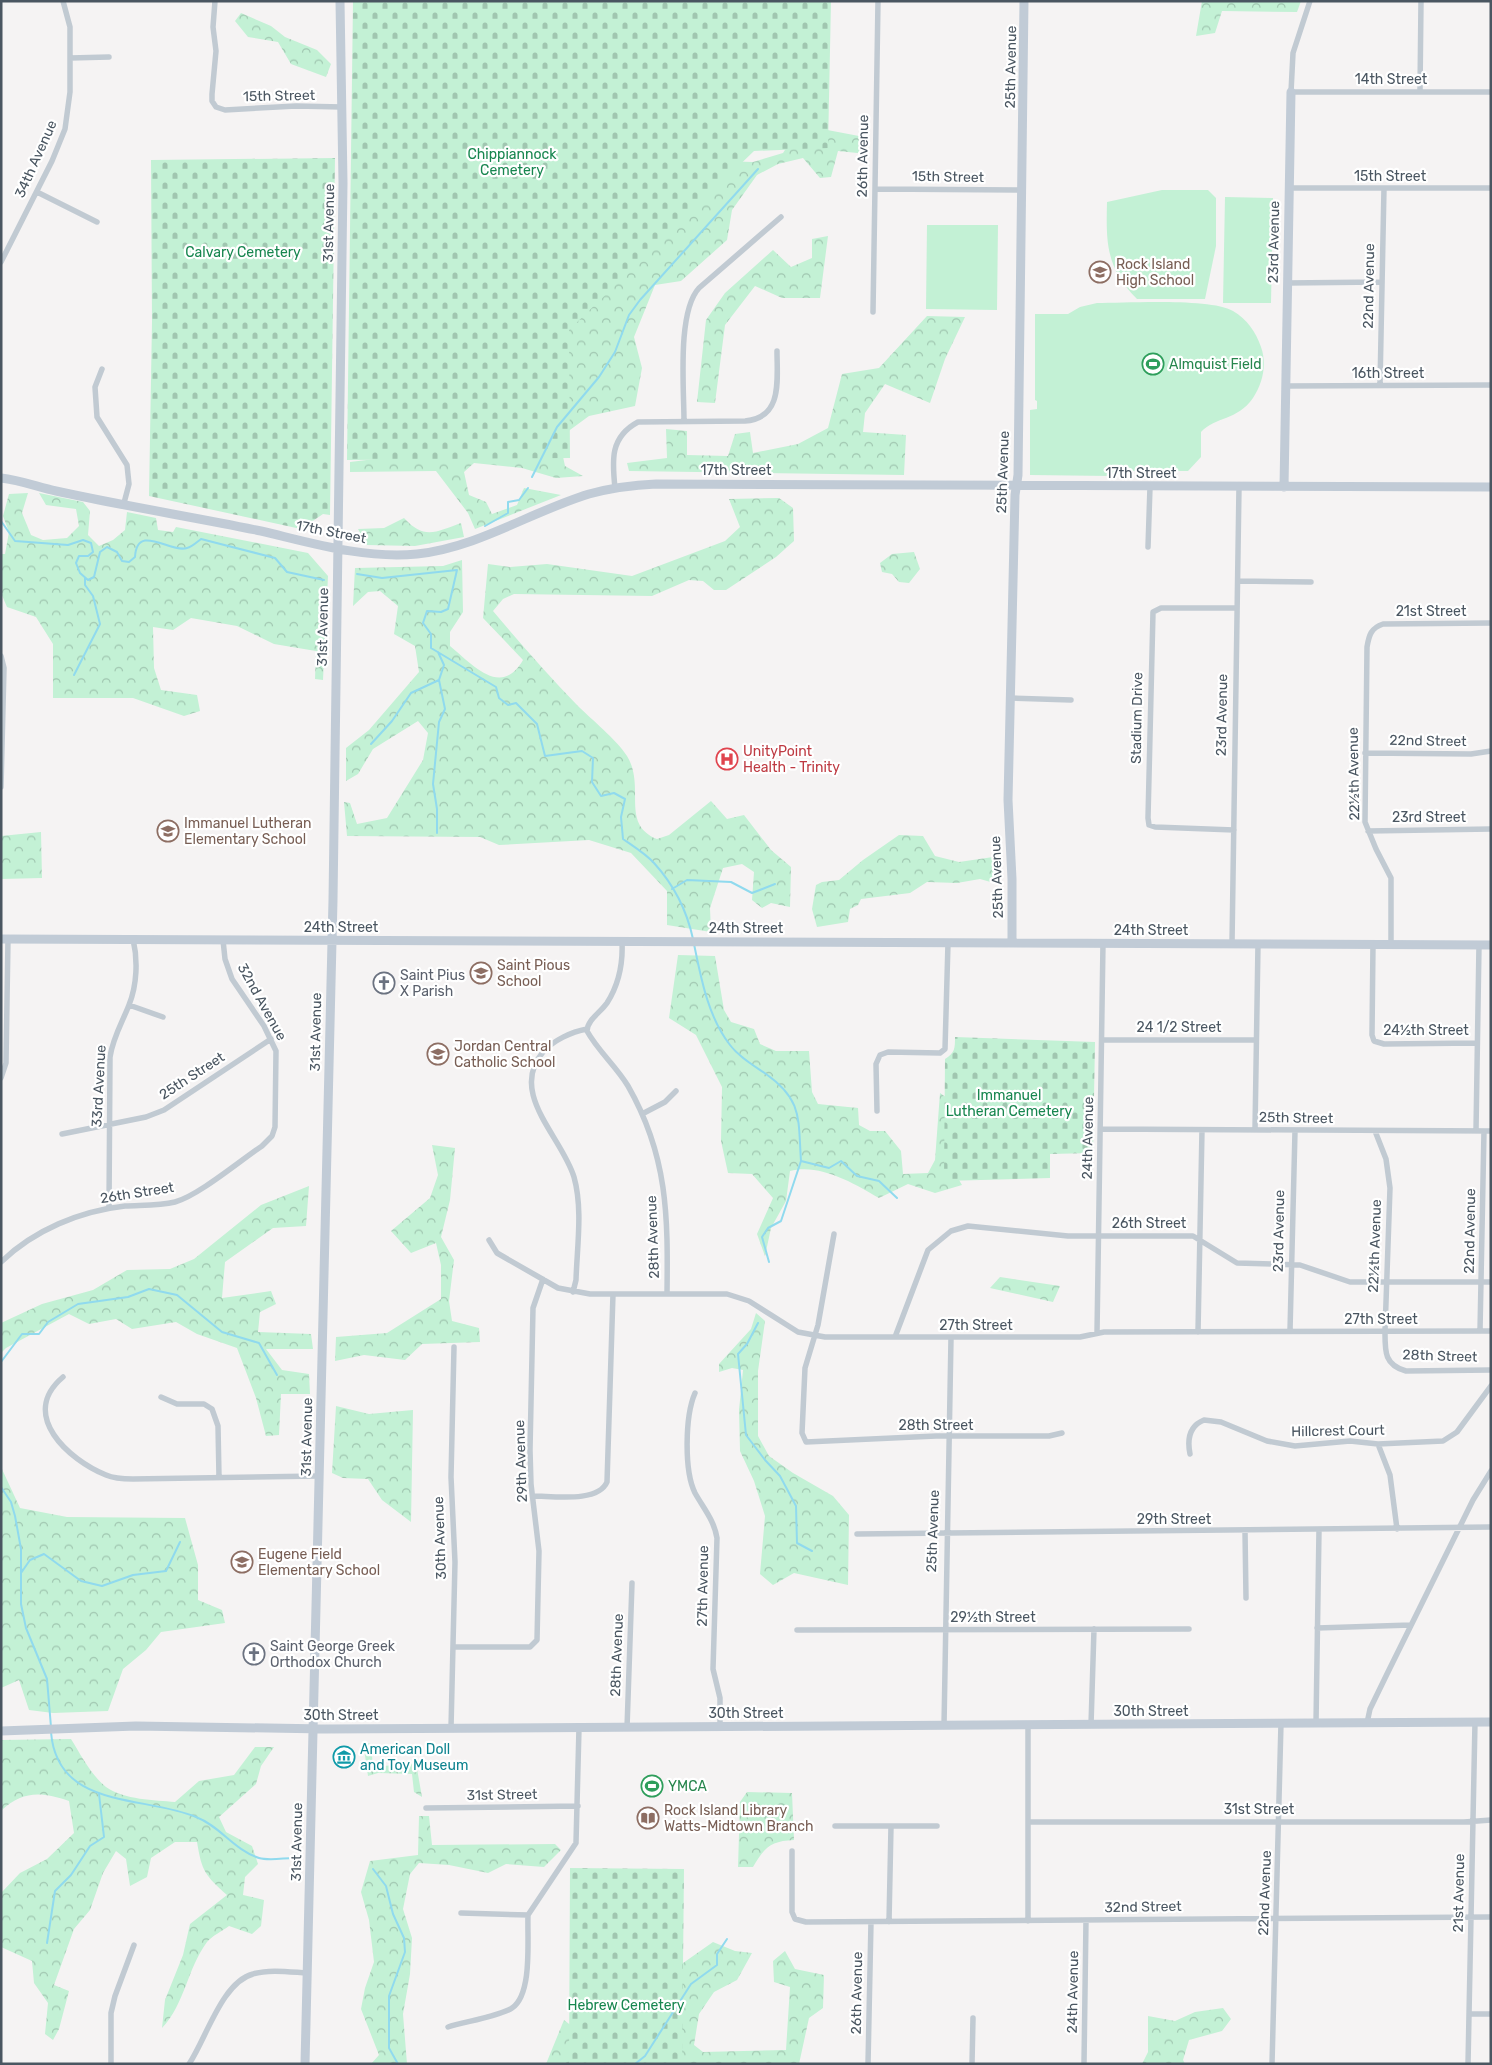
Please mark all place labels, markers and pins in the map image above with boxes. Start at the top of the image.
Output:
place label: Rock Island High School [1116,256,1194,289]
school or university icon: Rock Island High School [1088,260,1112,284]
sports icon: Almquist Field [1141,352,1165,376]
place label: Almquist Field [1169,356,1262,373]
place label: UnityPoint Health - Trinity [743,743,840,776]
hospital icon: UnityPoint Health - Trinity [715,747,739,771]
place label: Immanuel Lutheran Elementary School [184,815,311,848]
school or university icon: Immanuel Lutheran Elementary School [156,819,180,843]
place label: Saint Pious School [497,957,570,990]
school or university icon: Saint Pious School [469,961,493,985]
place label: Saint Pius X Parish [400,967,465,1000]
church icon: Saint Pius X Parish [372,971,396,995]
place label: Jordan Central Catholic School [454,1038,555,1071]
school or university icon: Jordan Central Catholic School [426,1042,450,1066]
place label: Eugene Field Elementary School [258,1546,380,1579]
school or university icon: Eugene Field Elementary School [230,1550,254,1574]
place label: Saint George Greek Orthodox Church [270,1638,396,1671]
church icon: Saint George Greek Orthodox Church [242,1642,266,1666]
place label: American Doll and Toy Museum [360,1741,468,1774]
museum icon: American Doll and Toy Museum [332,1745,356,1769]
sports icon: YMCA [640,1774,664,1798]
place label: YMCA [668,1778,707,1795]
place label: Rock Island Library Watts-Midtown Branch [664,1802,814,1835]
library icon: Rock Island Library Watts-Midtown Branch [636,1806,660,1830]

